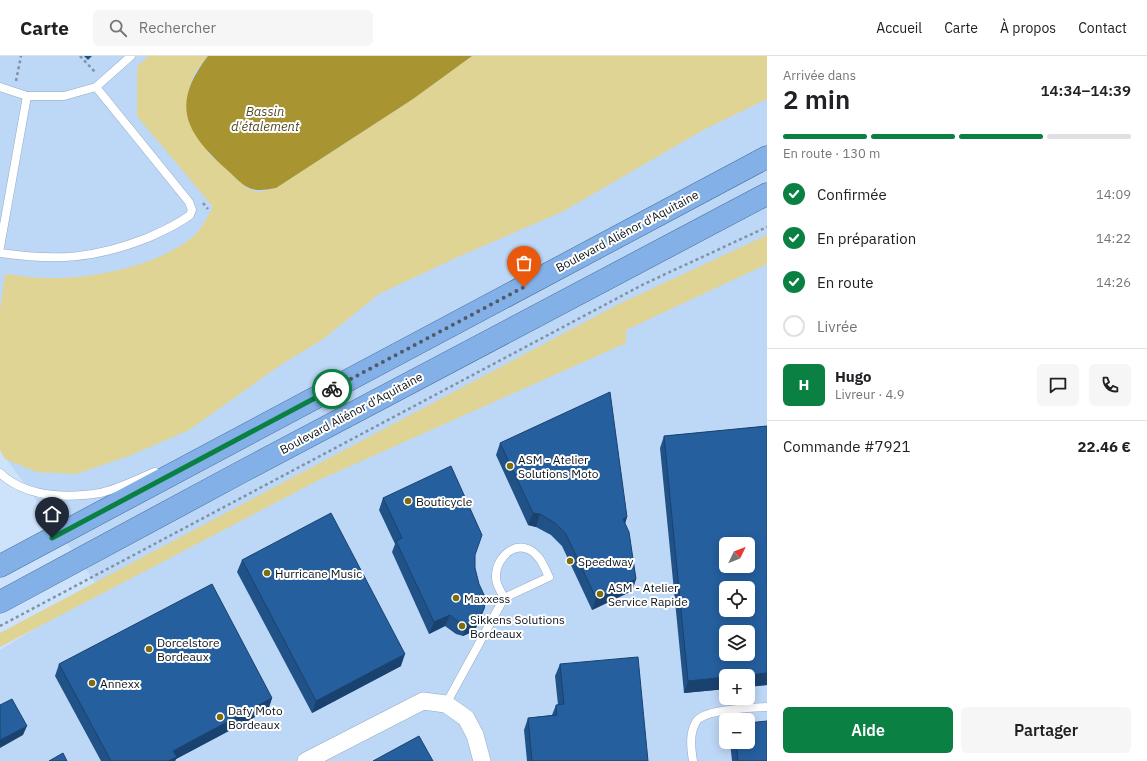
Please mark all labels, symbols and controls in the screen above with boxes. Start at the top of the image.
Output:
search box [93,10,373,46]
text: Carte [20,16,69,40]
icon: search [107,17,129,39]
text: Rechercher [139,18,216,37]
text: Accueil [876,19,922,37]
text: Carte [944,19,978,37]
text: À propos [1000,19,1056,37]
text: Contact [1078,19,1127,37]
text: Arrivée dans [783,67,856,84]
text: 14:34–14:39 [1041,81,1131,100]
text: 2 min [783,82,850,116]
water label: Bassin d'étalement [231,103,300,135]
text: En route · 130 m [783,145,880,162]
icon: check [783,183,805,205]
text: Confirmée [817,185,887,204]
text: 14:09 [1096,186,1131,203]
street label: Boulevard Aliénor d'Aquitaine [553,187,701,275]
icon: check [783,227,805,249]
text: En préparation [817,229,916,248]
text: 14:22 [1096,230,1131,247]
pin [507,246,541,287]
icon: bag [513,252,535,274]
icon: check [783,271,805,293]
text: En route [817,273,874,292]
text: 14:26 [1096,274,1131,291]
text: Livrée [817,317,858,336]
button: chat [1037,364,1079,406]
button: phone [1089,364,1131,406]
text: Hugo [835,367,871,386]
street label: Boulevard Aliénor d'Aquitaine [277,369,425,457]
courier [312,369,352,409]
text: H [799,375,809,394]
icon: bike [321,378,343,400]
text: Livreur · 4.9 [835,386,905,403]
text: Commande #7921 [783,437,911,456]
text: 22.46 € [1077,437,1131,456]
place label: ASM - Atelier Solutions Moto [518,452,599,481]
marker: ASM - Atelier Solutions Moto [505,461,515,471]
place label: Bouticycle [416,494,473,509]
marker: Bouticycle [403,496,413,506]
pin [35,497,69,538]
icon: home [41,503,63,525]
north arrow [719,537,755,573]
map controls [719,537,755,749]
place label: Speedway [578,554,634,569]
marker: Speedway [565,556,575,566]
place label: Hurricane Music [275,566,362,581]
marker: Hurricane Music [262,568,272,578]
place label: ASM - Atelier Service Rapide [608,580,688,609]
button: locate [719,581,755,617]
marker: ASM - Atelier Service Rapide [595,589,605,599]
place label: Maxxess [464,591,511,606]
marker: Maxxess [451,593,461,603]
place label: Sikkens Solutions Bordeaux [470,612,565,641]
marker: Sikkens Solutions Bordeaux [457,621,467,631]
button: layers [719,625,755,661]
place label: Dorcelstore Bordeaux [157,635,220,664]
marker: Dorcelstore Bordeaux [144,644,154,654]
button: + [719,669,755,705]
place label: Annexx [100,676,140,691]
marker: Annexx [87,678,97,688]
place label: Dafy Moto Bordeaux [228,703,283,732]
button: Aide [783,707,953,753]
button: Partager [961,707,1131,753]
marker: Dafy Moto Bordeaux [215,712,225,722]
button: − [719,713,755,749]

